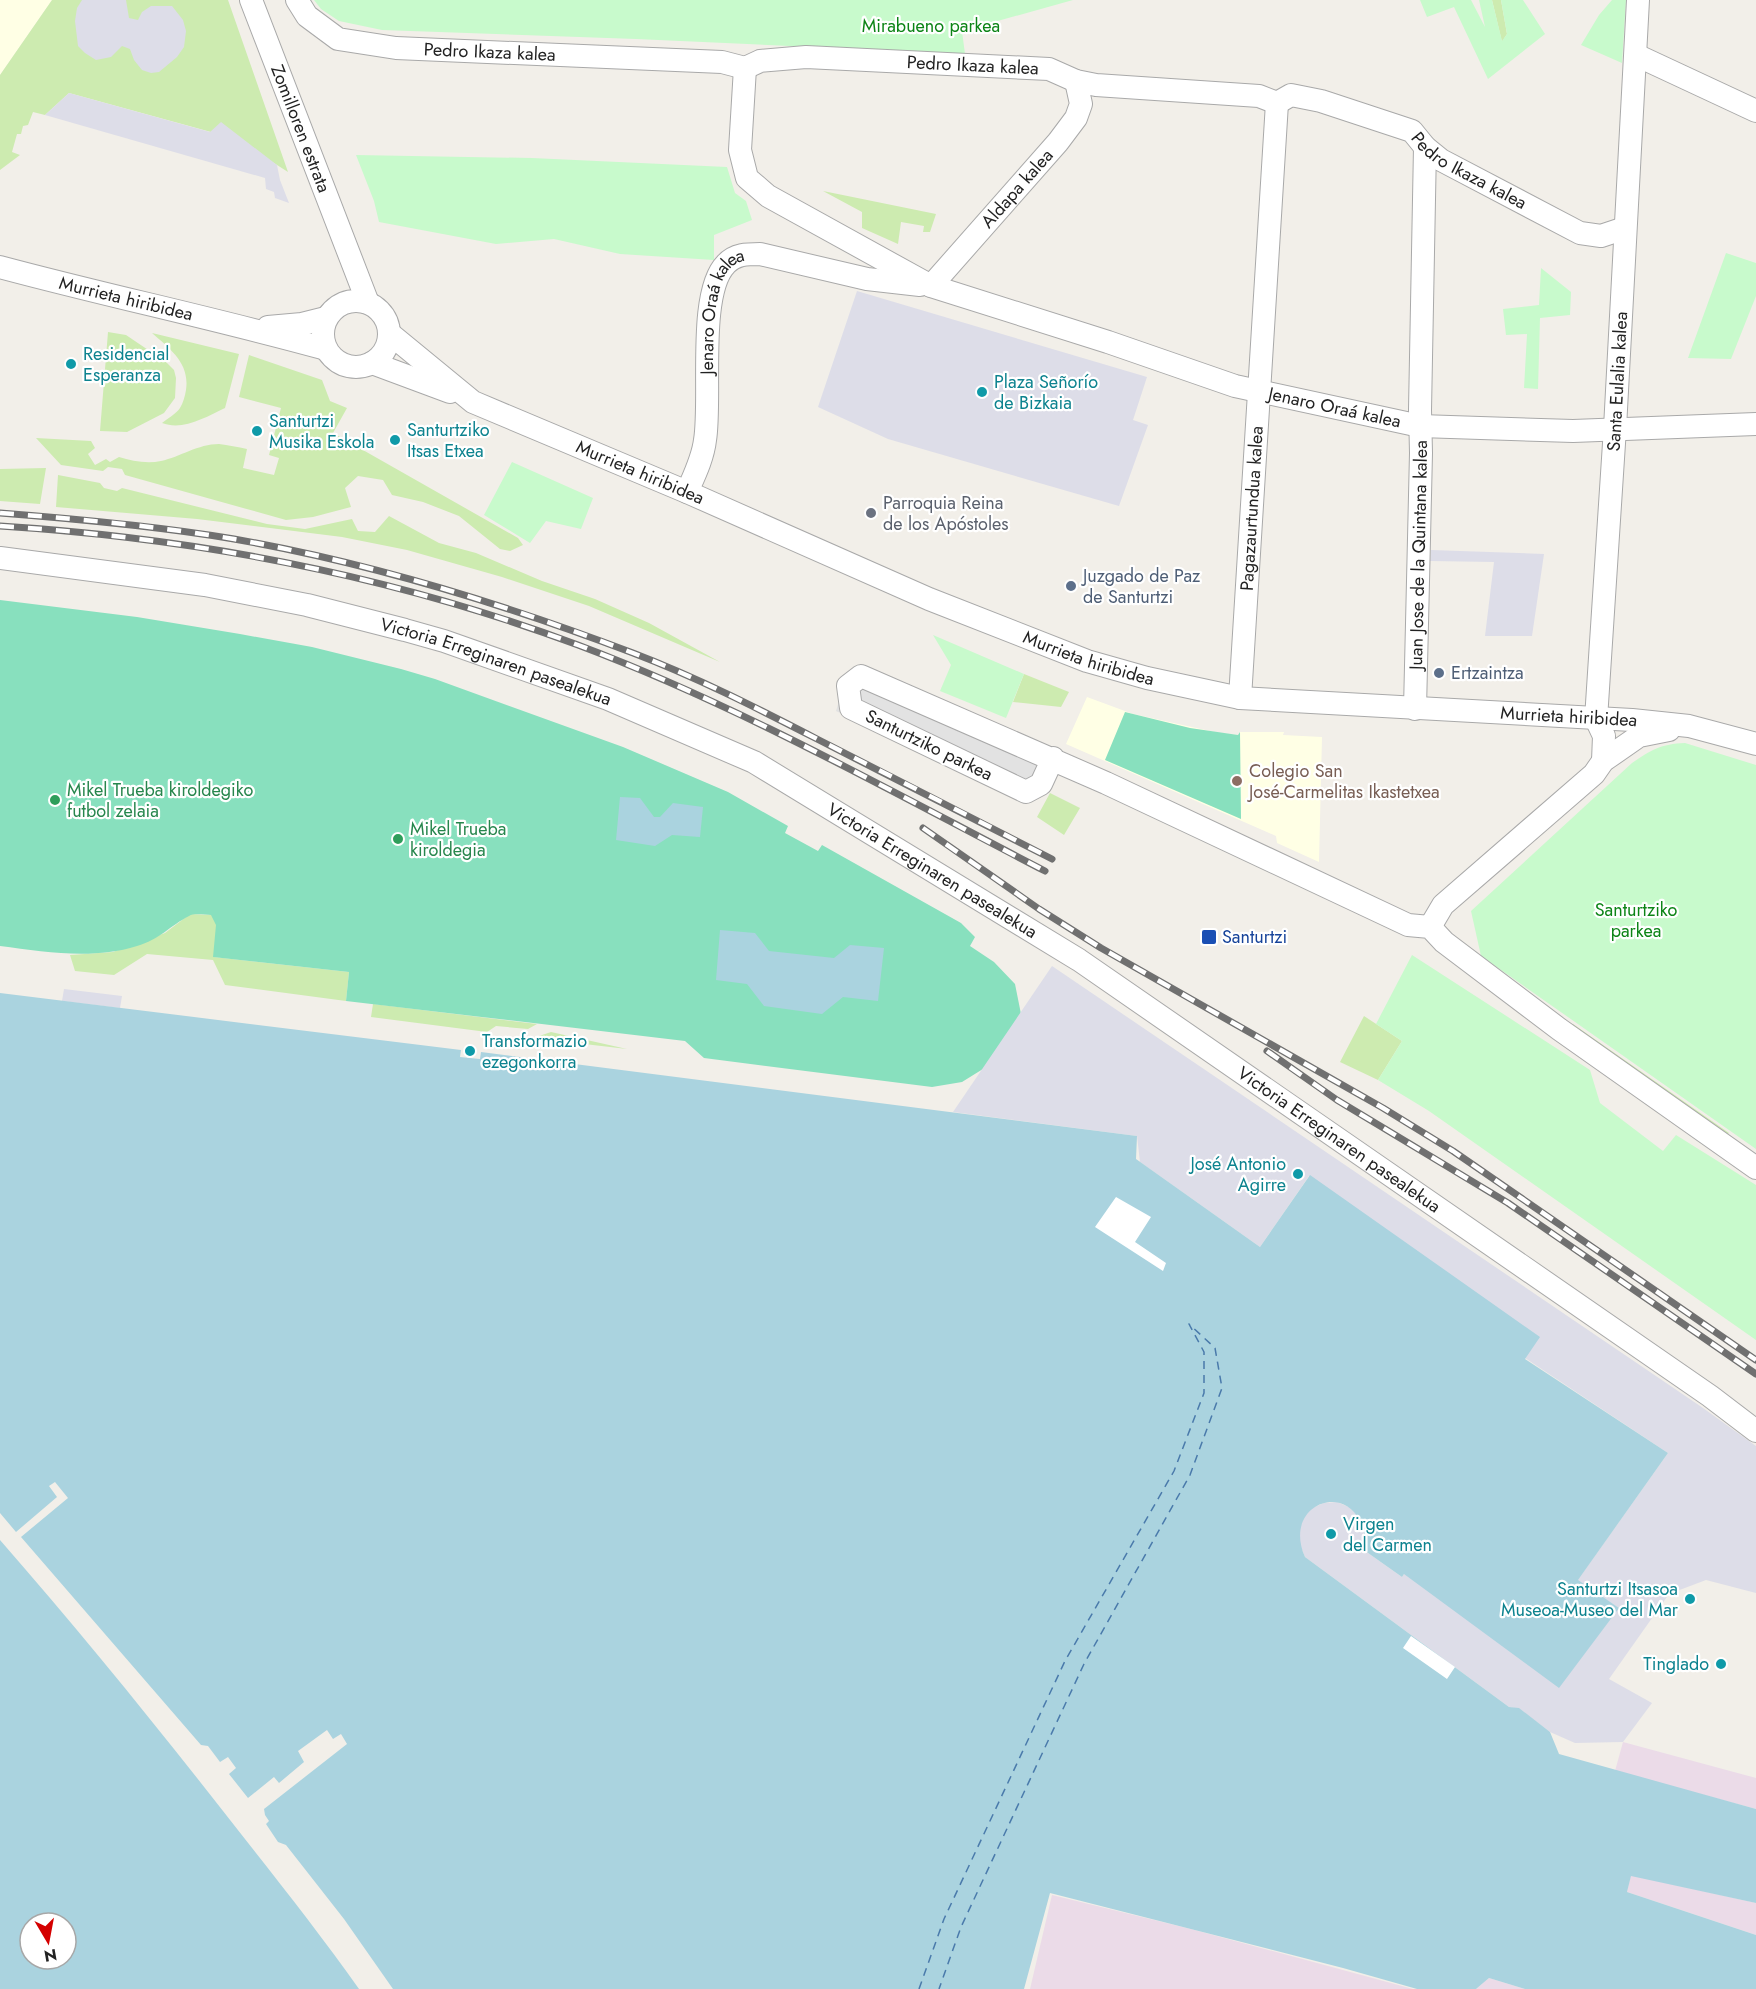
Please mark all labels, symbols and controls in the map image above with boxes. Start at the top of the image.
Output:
park label: Mirabueno parkea [862,13,1000,39]
street label: Pedro Ikaza kalea [423,36,556,68]
street label: Pedro Ikaza kalea [906,49,1039,81]
street label: Zomilloren estrata [264,61,337,196]
street label: Pedro Ikaza kalea [1405,126,1531,216]
street label: Aldapa kalea [975,143,1059,234]
street label: Jenaro Oraá kalea [694,242,747,377]
street label: Murrieta hiribidea [56,270,196,327]
street label: Santa Eulalia kalea [1600,311,1634,452]
place label: Residencial Esperanza [83,341,169,388]
marker: Residencial Esperanza [64,357,78,371]
place label: Plaza Señorío de Bizkaia [994,369,1098,416]
street label: Jenaro Oraá kalea [1264,380,1403,435]
marker: Plaza Señorío de Bizkaia [975,385,989,399]
place label: Santurtzi Musika Eskola [269,408,374,455]
place label: Santurtziko Itsas Etxea [407,417,490,464]
marker: Santurtzi Musika Eskola [250,424,264,438]
street label: Pagazaurtundua kalea [1234,425,1270,592]
marker: Santurtziko Itsas Etxea [388,433,402,447]
street label: Murrieta hiribidea [572,434,708,511]
street label: Juan Jose de la Quintana kalea [1403,440,1434,672]
place label: Parroquia Reina de los Apóstoles [883,490,1009,537]
marker: Parroquia Reina de los Apóstoles [864,506,878,520]
place label: Juzgado de Paz de Santurtzi [1081,563,1201,610]
marker: Juzgado de Paz de Santurtzi [1064,579,1078,593]
street label: Victoria Erreginaren pasealekua [378,611,615,712]
street label: Murrieta hiribidea [1019,624,1157,692]
place label: Ertzaintza [1451,660,1524,686]
marker: Ertzaintza [1432,666,1446,680]
street label: Murrieta hiribidea [1500,700,1639,733]
street label: Santurtziko parkea [861,703,997,787]
place label: Colegio San José-Carmelitas Ikastetxea [1247,758,1440,805]
marker: Colegio San José-Carmelitas Ikastetxea [1230,774,1244,788]
place label: Mikel Trueba kiroldegiko futbol zelaia [67,777,253,824]
marker: Mikel Trueba kiroldegiko futbol zelaia [48,793,62,807]
street label: Victoria Erreginaren pasealekua [822,796,1042,945]
place label: Mikel Trueba kiroldegia [410,816,506,863]
marker: Mikel Trueba kiroldegia [391,832,405,846]
park label: Santurtziko parkea [1595,897,1678,944]
place label: Santurtzi [1222,924,1287,950]
marker: Santurtzi [1200,928,1218,946]
place label: Transformazio ezegonkorra [482,1028,587,1075]
marker: Transformazio ezegonkorra [463,1044,477,1058]
street label: Victoria Erreginaren pasealekua [1232,1060,1446,1219]
place label: José Antonio Agirre [1188,1151,1286,1198]
marker: José Antonio Agirre [1291,1167,1305,1181]
place label: Virgen del Carmen [1343,1511,1432,1558]
marker: Virgen del Carmen [1324,1527,1338,1541]
place label: Santurtzi Itsasoa Museoa-Museo del Mar [1501,1576,1679,1623]
marker: Santurtzi Itsasoa Museoa-Museo del Mar [1683,1592,1697,1606]
place label: Tinglado [1643,1651,1709,1677]
marker: Tinglado [1714,1657,1728,1671]
north arrow [18,1911,78,1971]
text: N [42,1943,59,1968]

